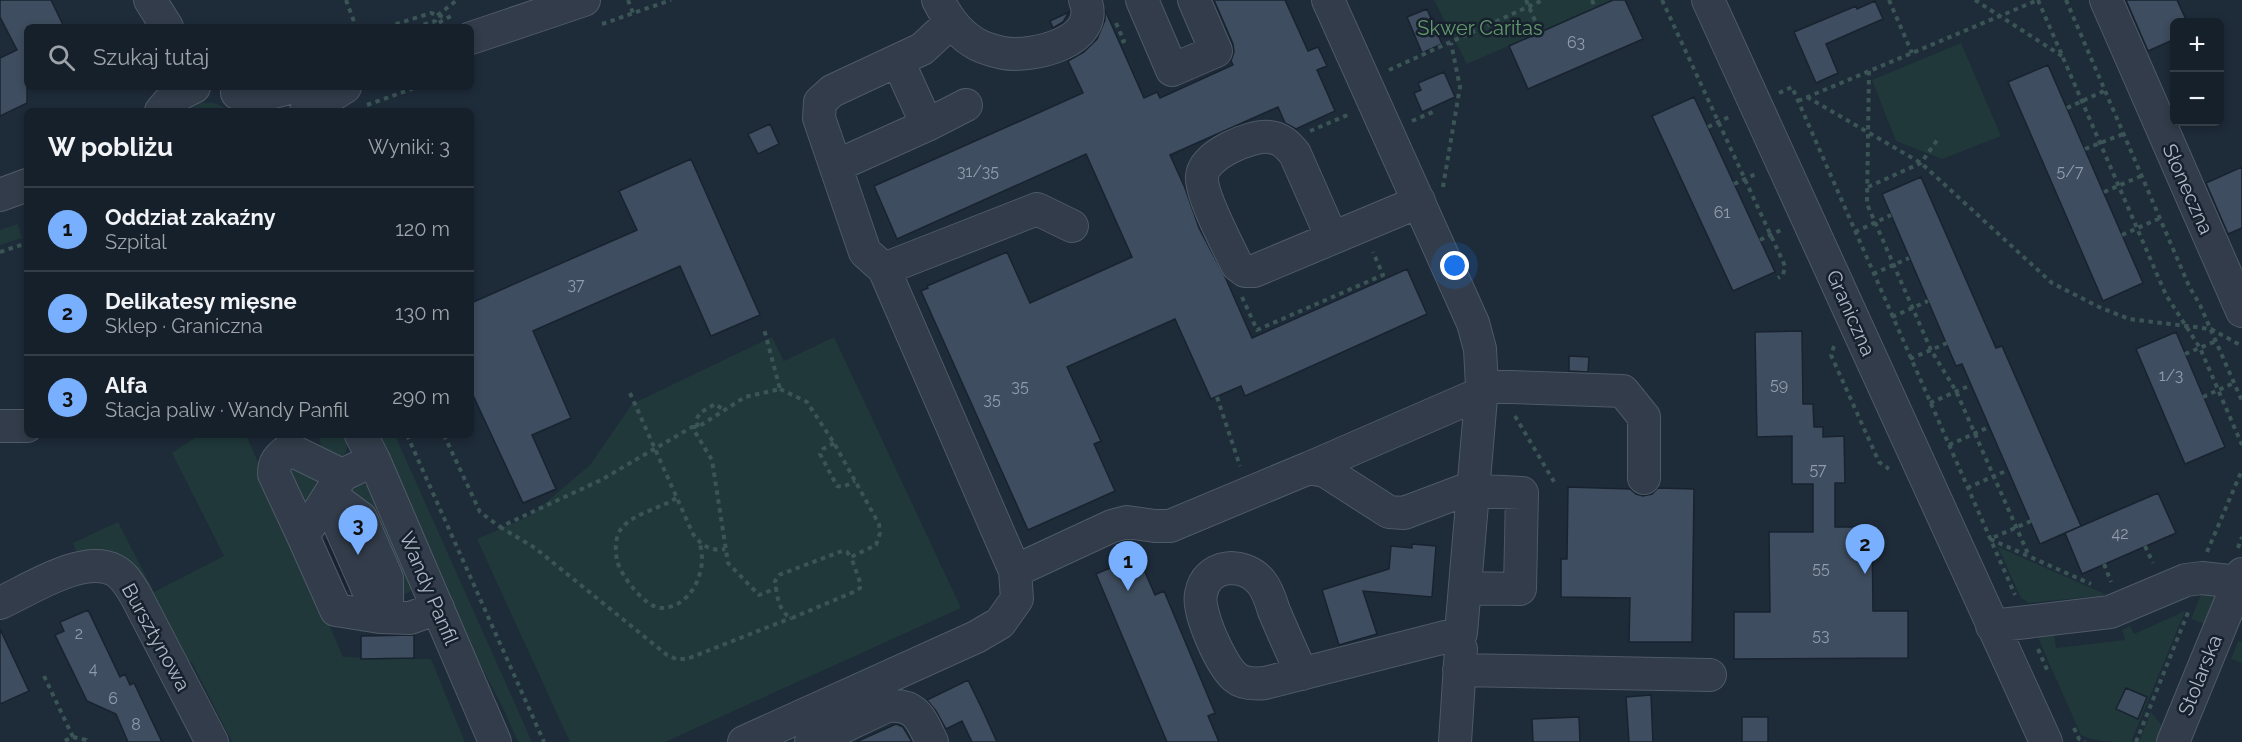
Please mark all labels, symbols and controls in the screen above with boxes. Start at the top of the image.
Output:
park label: Skwer Caritas [1417,16,1543,40]
map controls [2170,18,2224,126]
button: + [2170,18,2224,72]
search box [24,24,474,90]
house number: 63 [1567,33,1585,52]
icon: search [45,41,78,74]
text: Szukaj tutaj [93,44,209,70]
button: − [2170,72,2224,126]
text: W pobliżu [48,132,173,162]
text: Wyniki: 3 [368,135,450,159]
street label: Słoneczna [2157,140,2219,238]
house number: 31/35 [957,162,999,181]
house number: 5/7 [2057,162,2084,181]
house number: 61 [1714,203,1730,222]
text: Oddział zakaźny [105,204,276,230]
text: 1 [63,217,72,241]
text: 120 m [395,217,450,241]
text: Szpital [105,230,167,254]
your location [1440,251,1469,280]
street label: Graniczna [1821,266,1881,360]
house number: 37 [567,275,585,294]
text: Delikatesy mięsne [105,288,297,314]
text: 2 [62,301,73,325]
text: 130 m [395,301,450,325]
text: Sklep · Graniczna [105,314,263,338]
house number: 1/3 [2159,366,2183,385]
text: Alfa [105,372,147,398]
house number: 59 [1770,375,1788,394]
house number: 35 [1011,377,1029,396]
text: 3 [62,385,73,409]
text: 290 m [392,385,450,409]
house number: 35 [983,390,1001,409]
text: Stacja paliw · Wandy Panfil [105,398,349,422]
house number: 57 [1809,460,1827,479]
pin: 3 [338,506,378,555]
pin: 2 [1846,524,1884,574]
house number: 42 [2111,524,2129,543]
street label: Wandy Panfil [394,528,464,649]
pin: 1 [1108,542,1148,591]
house number: 55 [1812,559,1830,578]
street label: Bursztynowa [117,579,195,695]
house number: 2 [75,624,83,643]
house number: 53 [1812,626,1830,645]
street label: Stolarska [2173,631,2227,719]
house number: 4 [89,659,98,678]
house number: 6 [108,689,118,708]
house number: 8 [131,715,141,734]

